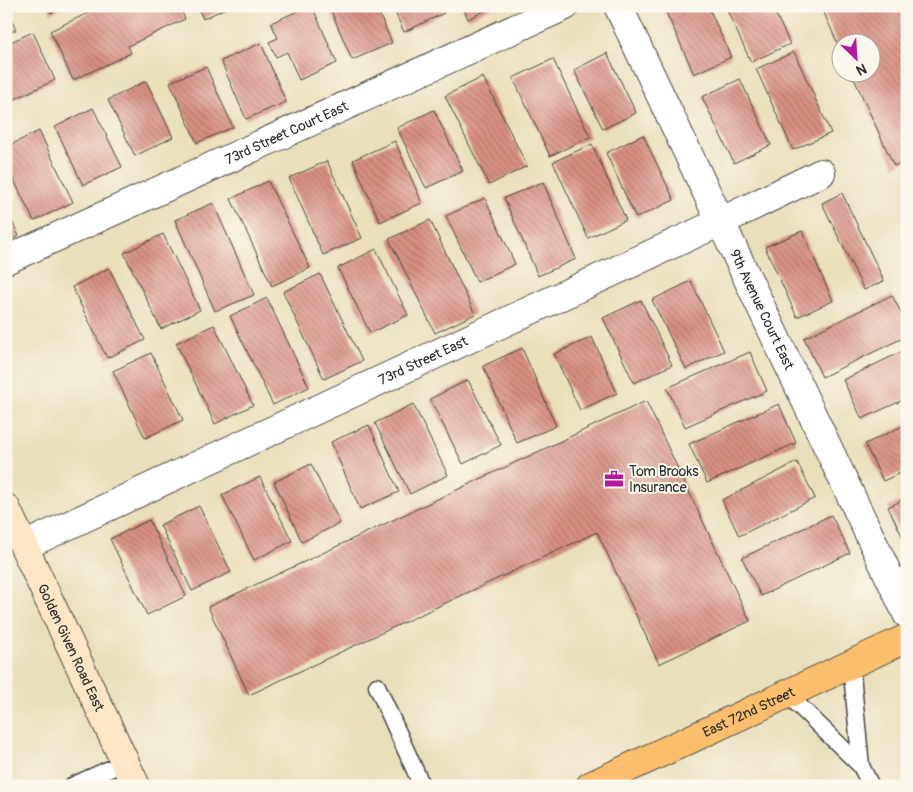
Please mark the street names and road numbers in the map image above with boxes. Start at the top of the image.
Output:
street label: 73rd Street Court East [222,98,351,168]
street label: 9th Avenue Court East [726,247,798,373]
street label: 73rd Street East [376,333,471,389]
street label: Golden Given Road East [34,581,108,714]
street label: East 72nd Street [700,683,798,741]

